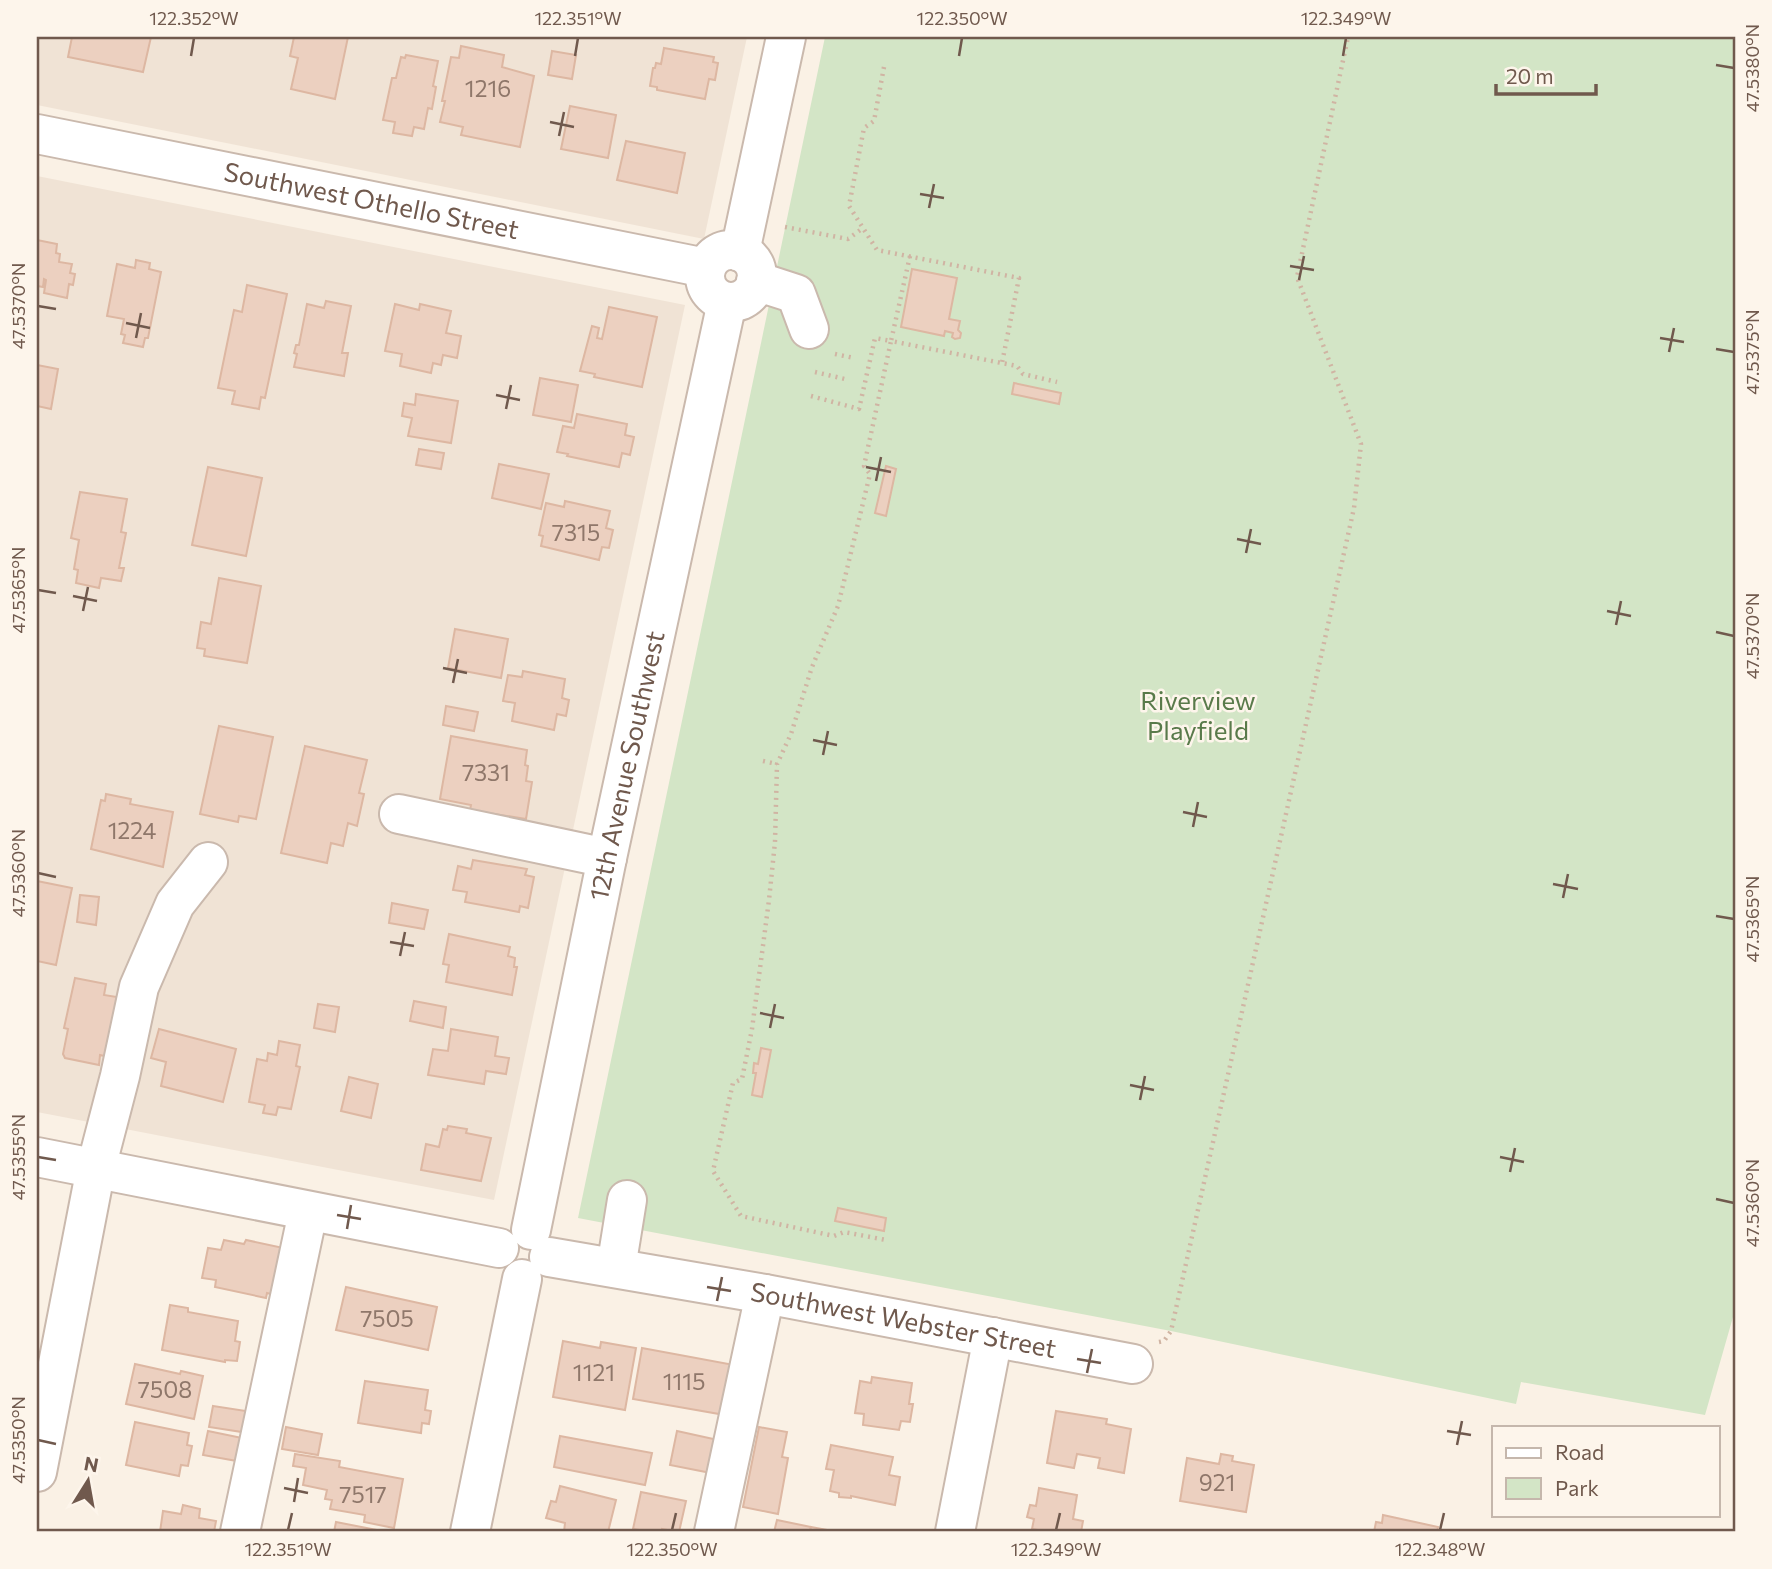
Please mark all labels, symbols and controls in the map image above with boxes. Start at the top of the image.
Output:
text: 122.352°W [149,7,239,29]
text: 122.351°W [534,7,622,29]
text: 122.350°W [916,7,1008,29]
text: 122.349°W [1301,7,1391,29]
text: 47.5380°N [1741,24,1763,112]
scale bar [1496,52,1595,96]
text: 20 m [1506,63,1554,88]
house number: 1216 [465,74,511,102]
street label: Southwest Othello Street [222,155,522,244]
text: 47.5370°N [7,263,29,349]
text: 47.5375°N [1741,309,1763,395]
house number: 7315 [552,518,600,546]
text: 47.5365°N [7,547,29,633]
text: 47.5370°N [1741,593,1763,679]
street label: 12th Avenue Southwest [582,628,670,903]
park label: Riverview Playfield [1140,684,1256,745]
house number: 7331 [462,758,510,786]
house number: 1224 [108,816,157,844]
text: 47.5360°N [7,829,29,917]
text: 47.5365°N [1741,876,1763,962]
text: 47.5355°N [7,1114,29,1200]
text: 47.5360°N [1741,1159,1763,1247]
street label: Southwest Webster Street [748,1275,1059,1363]
house number: 7505 [360,1304,414,1332]
house number: 1121 [573,1358,615,1386]
house number: 1115 [663,1367,705,1395]
house number: 7508 [138,1375,192,1403]
text: 47.5350°N [7,1396,29,1484]
legend [1492,1426,1720,1516]
text: Road [1555,1439,1604,1464]
north arrow [52,1446,122,1516]
text: N [82,1451,101,1476]
house number: 921 [1199,1468,1235,1496]
text: Park [1555,1475,1599,1500]
house number: 7517 [339,1480,387,1508]
text: 122.351°W [244,1538,332,1560]
text: 122.350°W [626,1538,718,1560]
text: 122.349°W [1011,1538,1101,1560]
text: 122.348°W [1395,1538,1485,1560]

